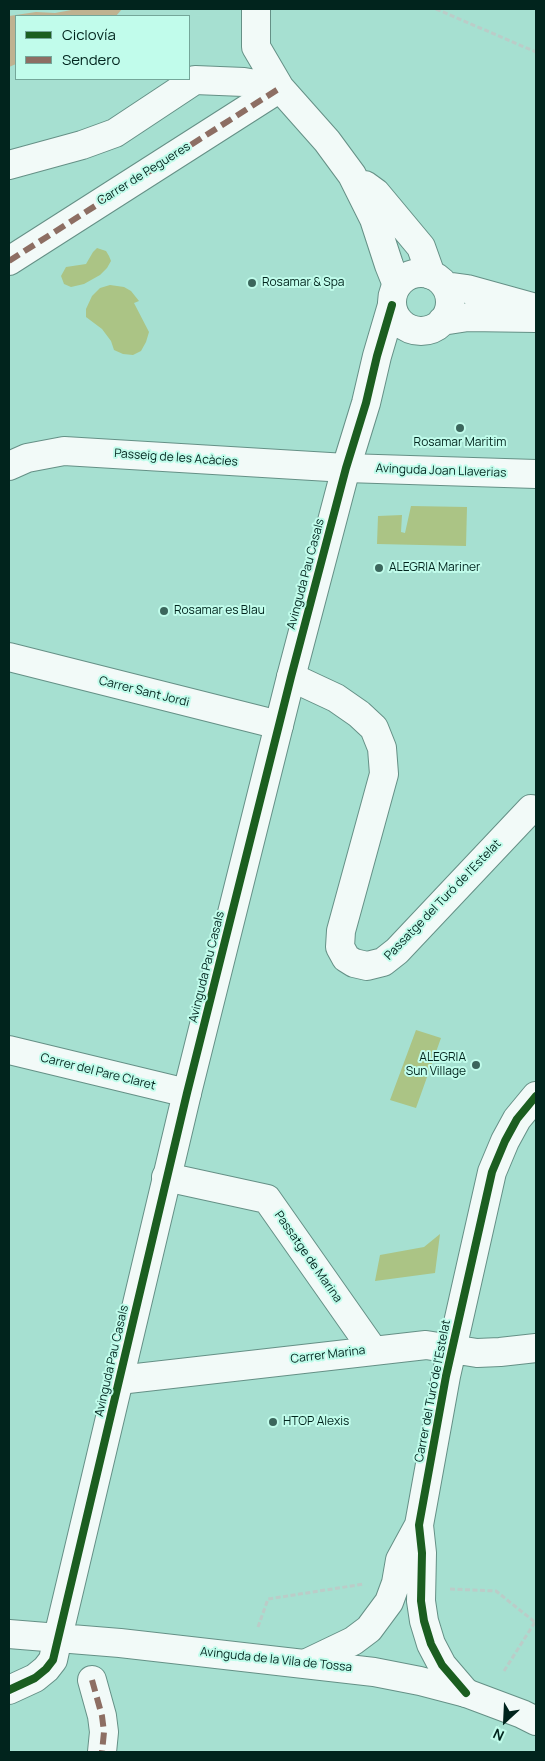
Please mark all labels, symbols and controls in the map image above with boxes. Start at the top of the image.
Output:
legend [15,15,190,80]
text: Ciclovía [62,24,116,45]
text: Sendero [62,49,120,70]
street label: Carrer de Pegueres [95,140,193,208]
place label: Rosamar & Spa [262,276,345,290]
marker: Rosamar & Spa [246,277,258,289]
marker: Rosamar Maritim [454,422,466,434]
place label: Rosamar Maritim [414,436,506,450]
street label: Passeig de les Acàcies [114,446,238,470]
street label: Avinguda Joan Llaverias [375,462,507,480]
street label: Avinguda Pau Casals [284,517,328,631]
place label: ALEGRIA Mariner [389,561,480,575]
marker: ALEGRIA Mariner [373,562,385,574]
place label: Rosamar es Blau [174,604,265,618]
marker: Rosamar es Blau [158,605,170,617]
street label: Carrer Sant Jordi [97,674,191,710]
street label: Passatge del Turó de l'Estelat [382,837,504,963]
street label: Avinguda Pau Casals [186,910,228,1024]
street label: Carrer del Pare Claret [39,1051,157,1093]
place label: ALEGRIA Sun Village [406,1051,466,1079]
marker: ALEGRIA Sun Village [470,1059,482,1071]
street label: Passatge de Marina [271,1208,345,1306]
street label: Avinguda Pau Casals [92,1304,132,1418]
street label: Carrer del Turó de l'Estelat [412,1319,454,1463]
street label: Carrer Marina [290,1343,366,1367]
place label: HTOP Alexis [283,1415,349,1429]
marker: HTOP Alexis [267,1416,279,1428]
street label: Avinguda de la Vila de Tossa [199,1645,353,1675]
north arrow [480,1696,530,1746]
text: N [490,1724,507,1746]

